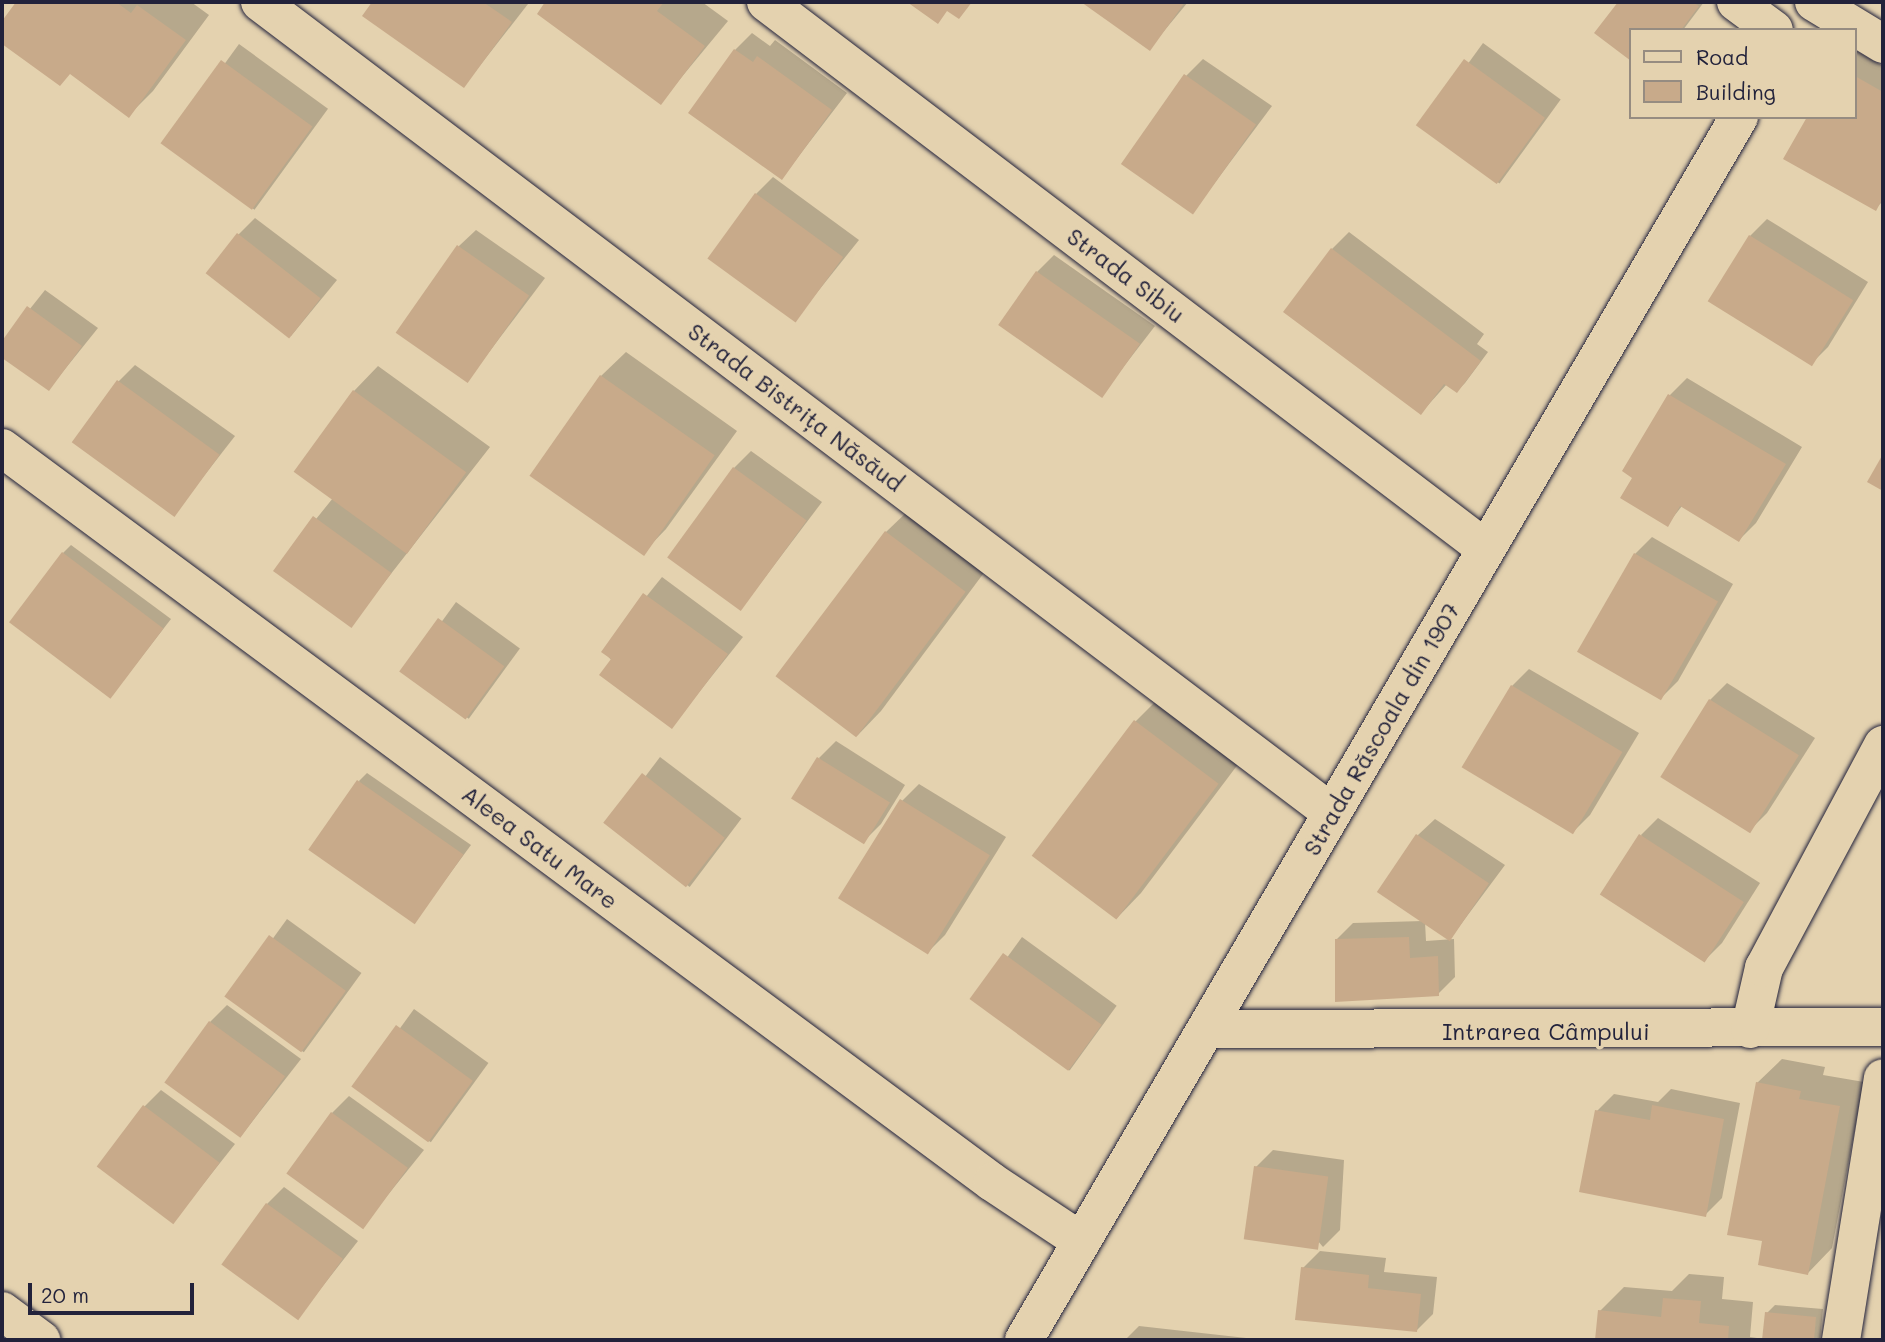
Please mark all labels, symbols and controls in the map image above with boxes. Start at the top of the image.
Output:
legend [1630,28,1857,119]
text: Road [1696,43,1748,70]
text: Building [1696,78,1776,105]
street label: Strada Sibiu [1062,222,1190,328]
street label: Strada Bistrița Năsăud [683,317,909,497]
street label: Strada Răscoala din 1907 [1297,598,1465,860]
street label: Aleea Satu Mare [457,780,623,914]
street label: Intrarea Câmpului [1442,1017,1650,1045]
scale bar [32,1268,198,1312]
text: 20 m [41,1281,89,1308]

